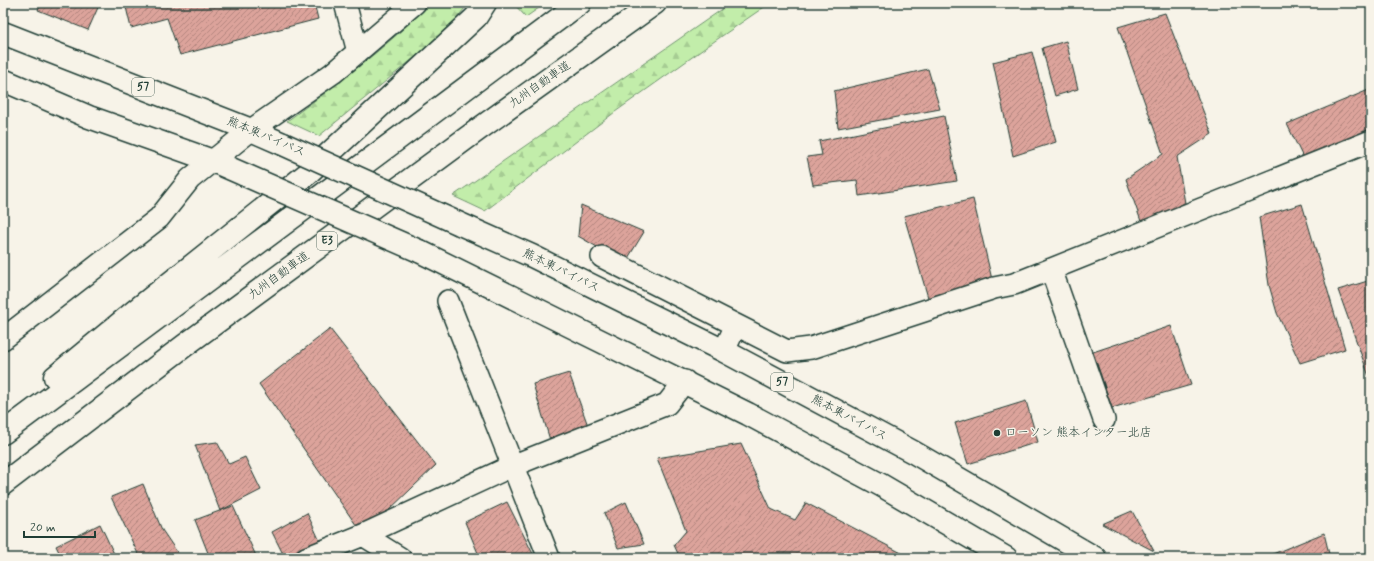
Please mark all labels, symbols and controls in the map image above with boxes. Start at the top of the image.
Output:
street label: 九州自動車道 [506,58,574,112]
road number: 57 [132,78,154,96]
street label: 熊本東バイパス [224,113,308,161]
road number: E3 [317,232,337,250]
street label: 熊本東バイパス [520,245,602,297]
street label: 九州自動車道 [245,248,313,304]
road number: 57 [771,373,793,391]
street label: 熊本東バイパス [808,391,890,445]
place label: ローソン 熊本インター北店 [1005,425,1152,441]
marker: ローソン 熊本インター北店 [992,428,1002,438]
scale bar [24,513,95,539]
text: 20 m [30,520,56,536]

